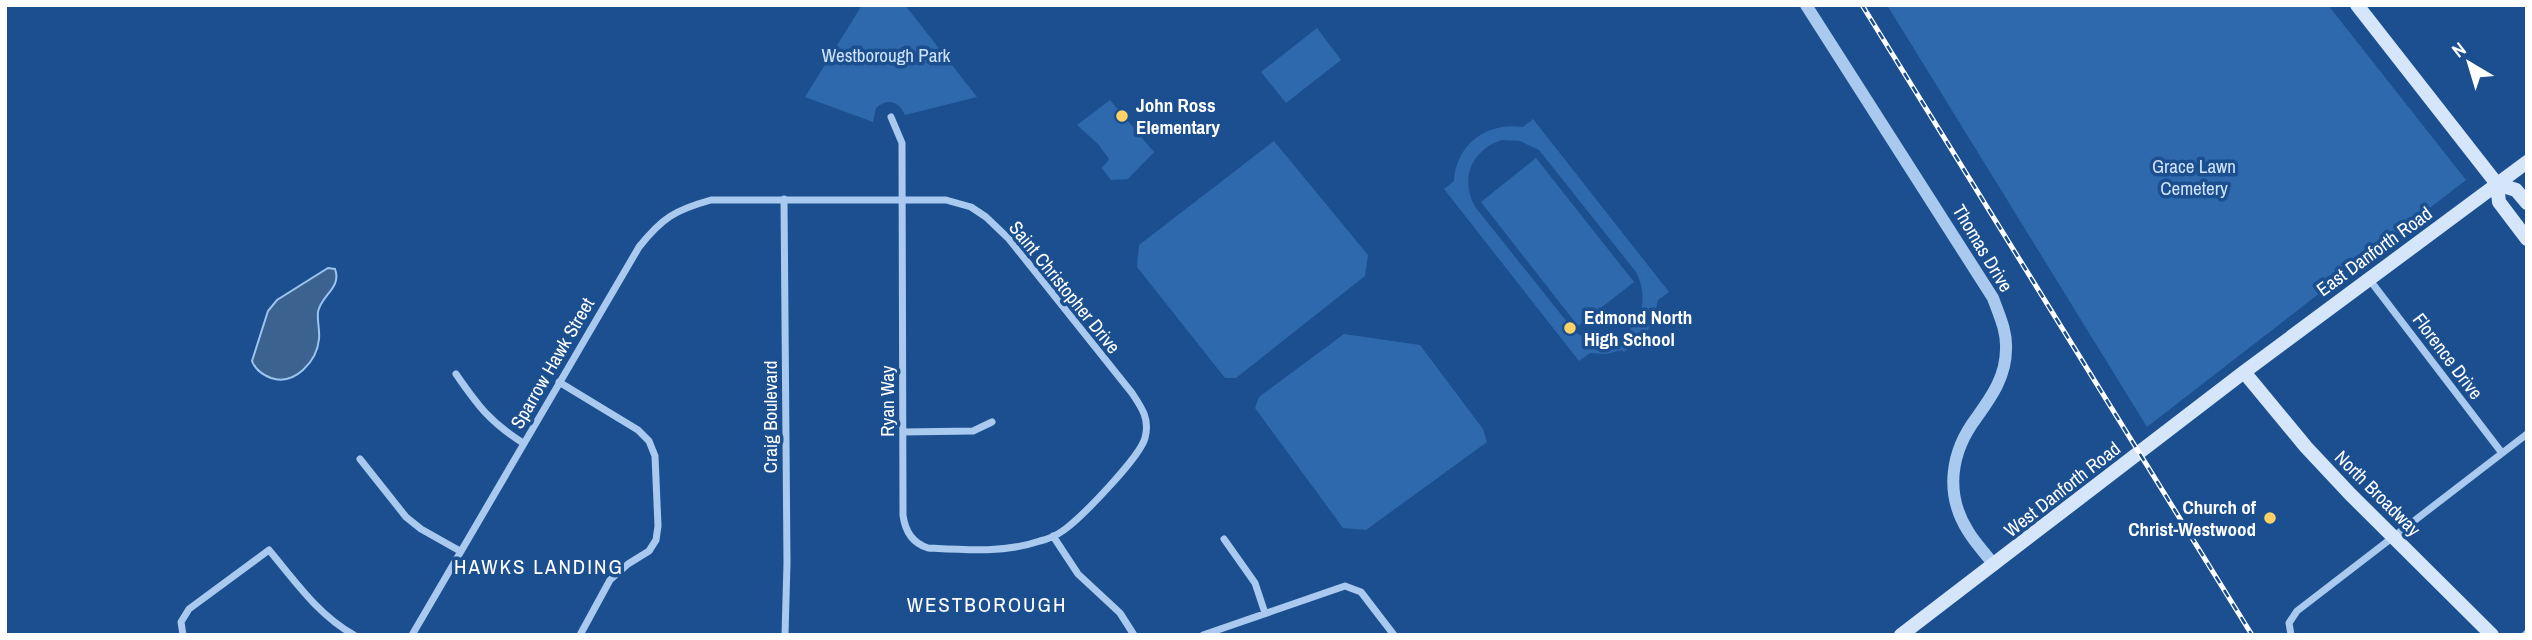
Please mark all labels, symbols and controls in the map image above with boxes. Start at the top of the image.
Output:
north arrow [2434,28,2504,98]
text: N [2446,36,2471,63]
park label: Westborough Park [822,42,951,68]
place label: John Ross Elementary [1136,92,1220,140]
marker: John Ross Elementary [1114,108,1130,124]
park label: Grace Lawn Cemetery [2152,153,2236,201]
street label: Thomas Drive [1947,199,2019,297]
street label: East Danforth Road [2311,200,2437,302]
street label: Saint Christopher Drive [1003,215,1127,359]
street label: Sparrow Hawk Street [504,292,600,433]
place label: Edmond North High School [1584,304,1692,352]
street label: Florence Drive [2407,307,2489,405]
marker: Edmond North High School [1562,320,1578,336]
street label: Craig Boulevard [757,361,783,473]
street label: Ryan Way [874,365,900,437]
street label: West Danforth Road [1998,435,2126,543]
street label: North Broadway [2329,444,2427,542]
place label: Church of Christ-Westwood [2128,494,2257,542]
marker: Church of Christ-Westwood [2262,510,2278,526]
district label: HAWKS LANDING [454,552,624,581]
district label: WESTBOROUGH [907,590,1067,619]

